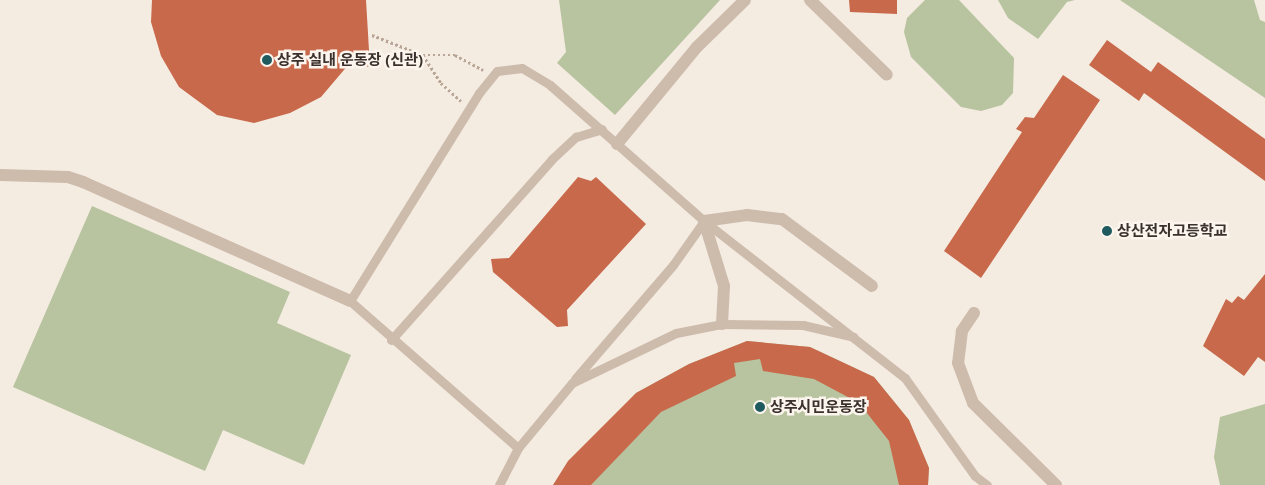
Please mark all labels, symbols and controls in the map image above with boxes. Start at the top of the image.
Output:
place label: 상주 실내 운동장 (신관) [277,51,423,69]
marker: 상주 실내 운동장 (신관) [261,54,273,66]
place label: 상산전자고등학교 [1117,222,1227,240]
marker: 상산전자고등학교 [1101,225,1113,237]
place label: 상주시민운동장 [770,398,867,416]
marker: 상주시민운동장 [754,401,766,413]

